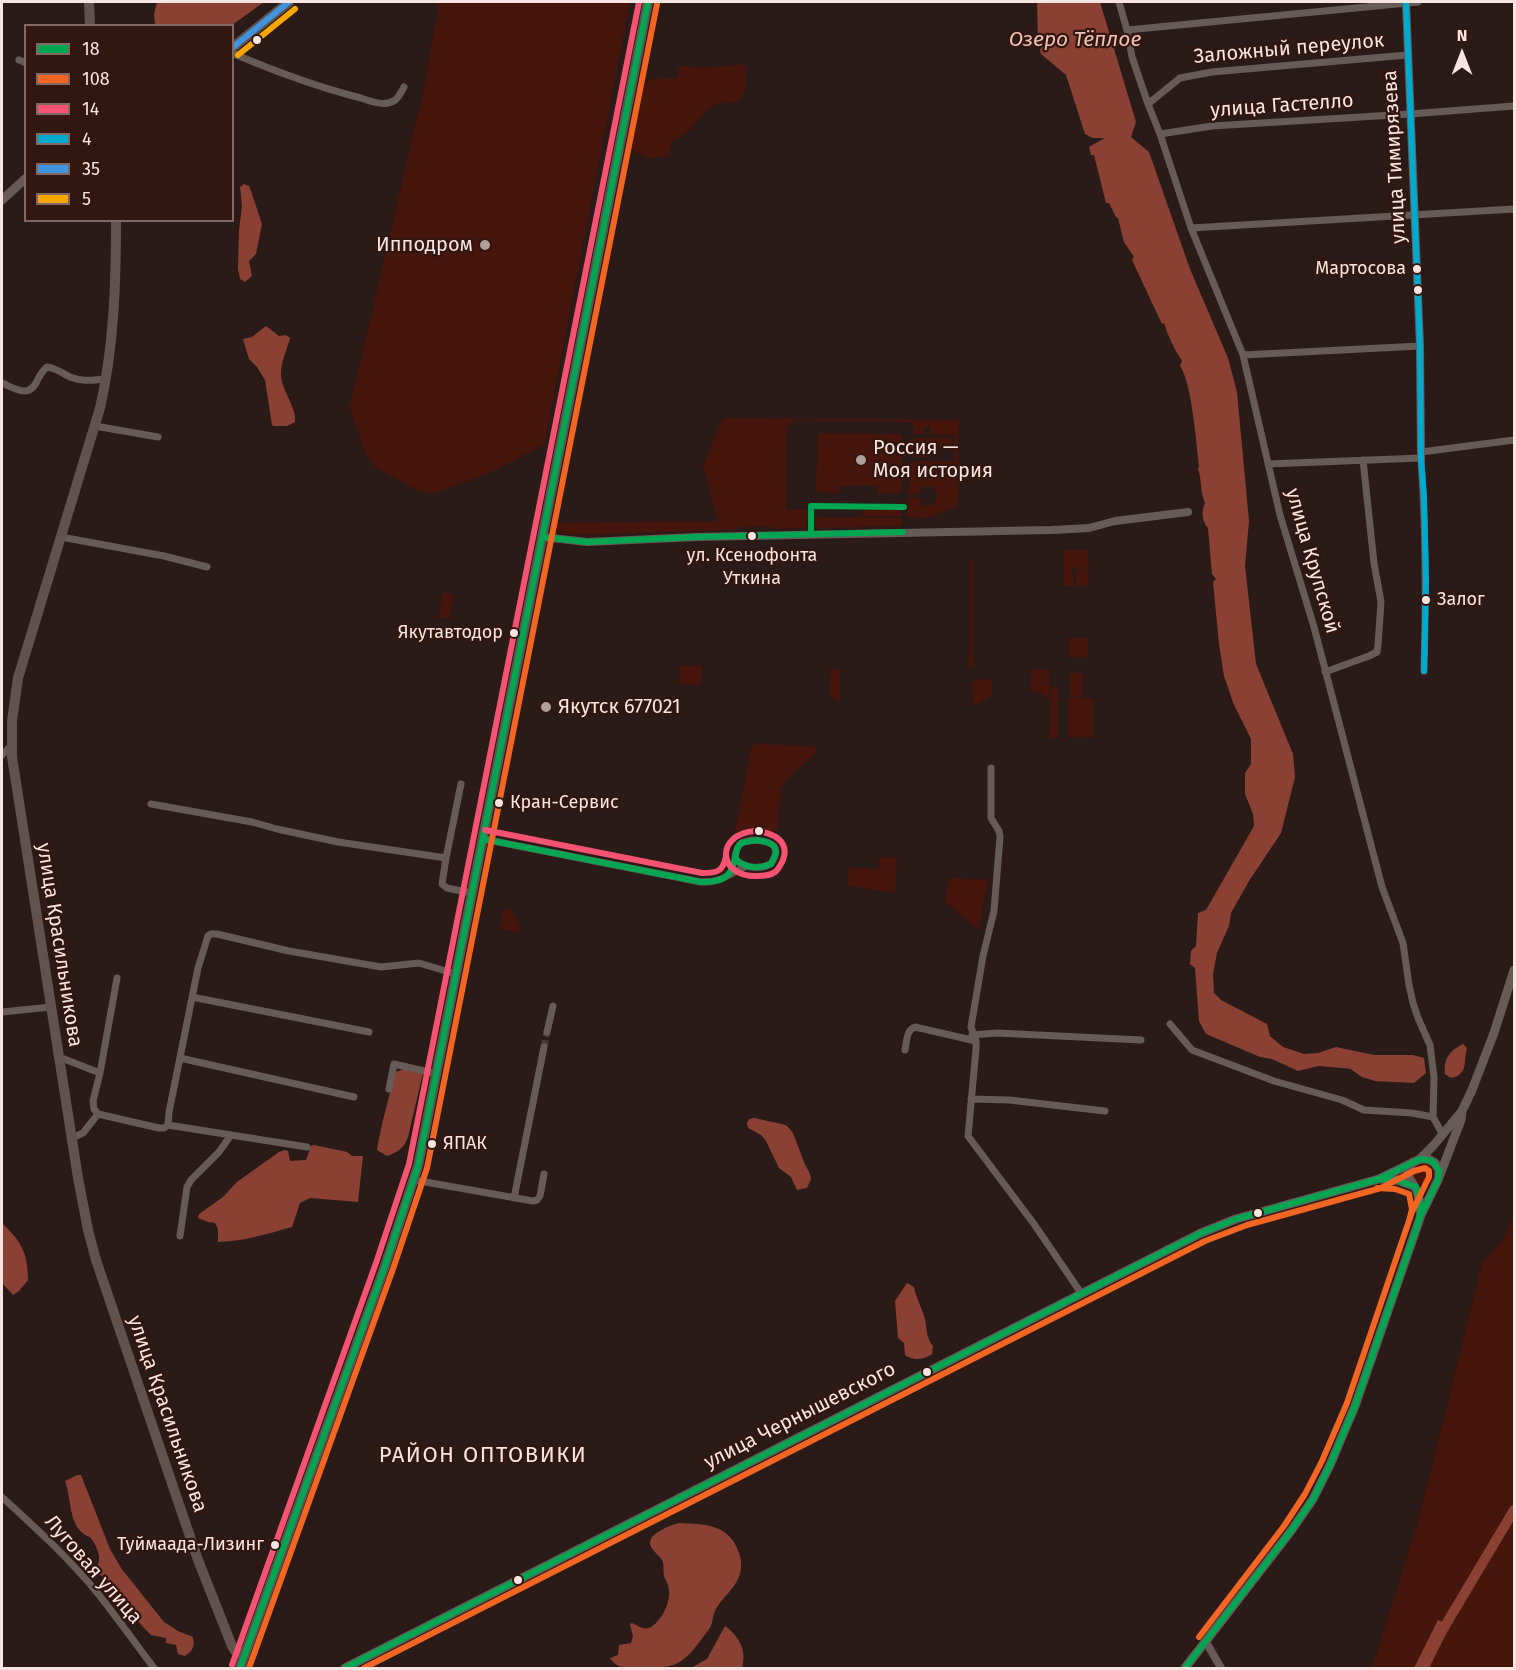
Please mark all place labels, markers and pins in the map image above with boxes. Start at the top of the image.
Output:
unlabelled marker [251,34,263,46]
place label: Ипподром [376,233,473,257]
marker: Ипподром [478,238,492,252]
place label: Мартосова [1315,258,1406,280]
marker: Мартосова [1411,263,1423,275]
unlabelled marker [1412,284,1424,296]
place label: Россия — Моя история [873,436,993,483]
marker: Россия — Моя история [854,453,868,467]
marker: ул. Ксенофонта Уткина [746,530,758,542]
place label: ул. Ксенофонта Уткина [687,545,817,588]
place label: Залог [1437,589,1485,611]
marker: Залог [1420,594,1432,606]
place label: Якутавтодор [398,622,503,644]
marker: Якутавтодор [508,627,520,639]
place label: Якутск 677021 [558,695,681,719]
marker: Якутск 677021 [539,700,553,714]
place label: Кран-Сервис [510,792,619,814]
marker: Кран-Сервис [493,797,505,809]
unlabelled marker [753,825,765,837]
place label: ЯПАК [443,1133,487,1155]
marker: ЯПАК [426,1138,438,1150]
unlabelled marker [1252,1207,1264,1219]
unlabelled marker [921,1366,933,1378]
place label: Туймаада-Лизинг [117,1534,264,1556]
marker: Туймаада-Лизинг [269,1539,281,1551]
unlabelled marker [512,1574,524,1586]

